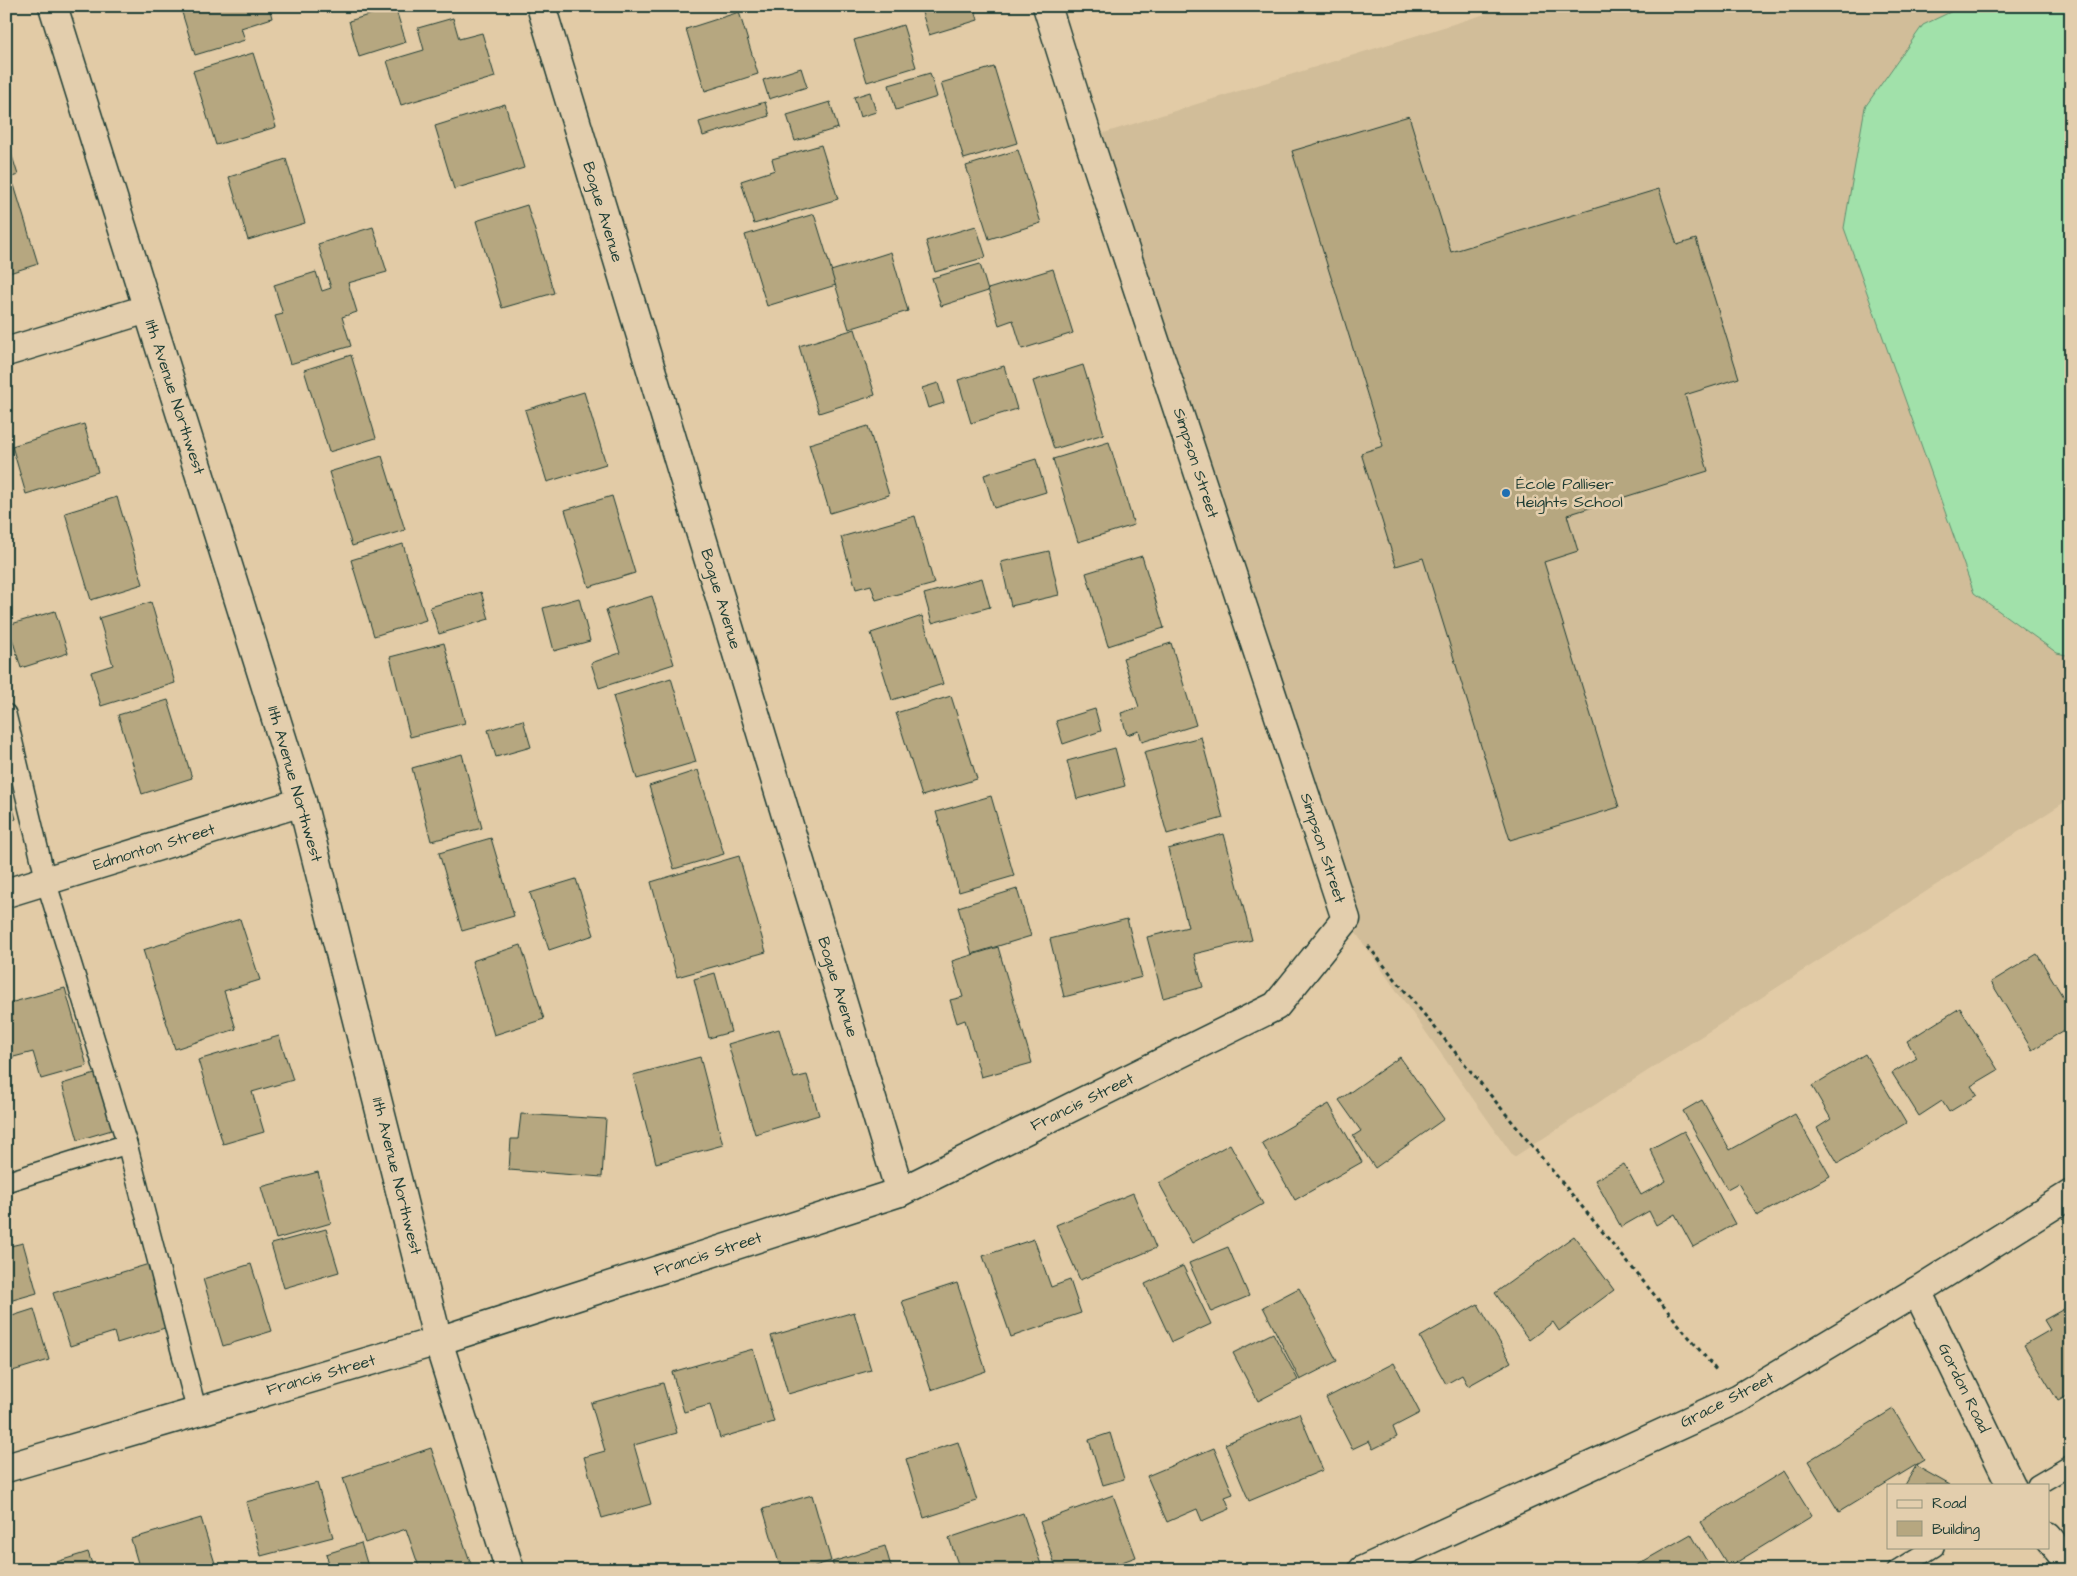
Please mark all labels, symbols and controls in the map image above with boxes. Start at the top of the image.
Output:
street label: Bogue Avenue [576,159,629,265]
street label: 11th Avenue Northwest [140,317,211,478]
street label: Simpson Street [1168,405,1224,522]
place label: École Palliser Heights School [1516,473,1623,514]
marker: École Palliser Heights School [1500,487,1512,499]
street label: Bogue Avenue [694,546,747,652]
street label: 11th Avenue Northwest [262,703,328,865]
street label: Simpson Street [1295,790,1351,907]
street label: Edmonton Street [90,818,218,876]
street label: Bogue Avenue [811,934,864,1040]
street label: Francis Street [1027,1067,1138,1137]
street label: 11th Avenue Northwest [367,1095,427,1258]
street label: Francis Street [651,1226,765,1282]
street label: Gordon Road [1933,1339,1995,1437]
street label: Francis Street [264,1349,379,1401]
street label: Grace Street [1676,1367,1778,1433]
legend [1887,1484,2050,1548]
text: Road [1932,1493,1967,1514]
text: Building [1932,1519,1980,1541]

